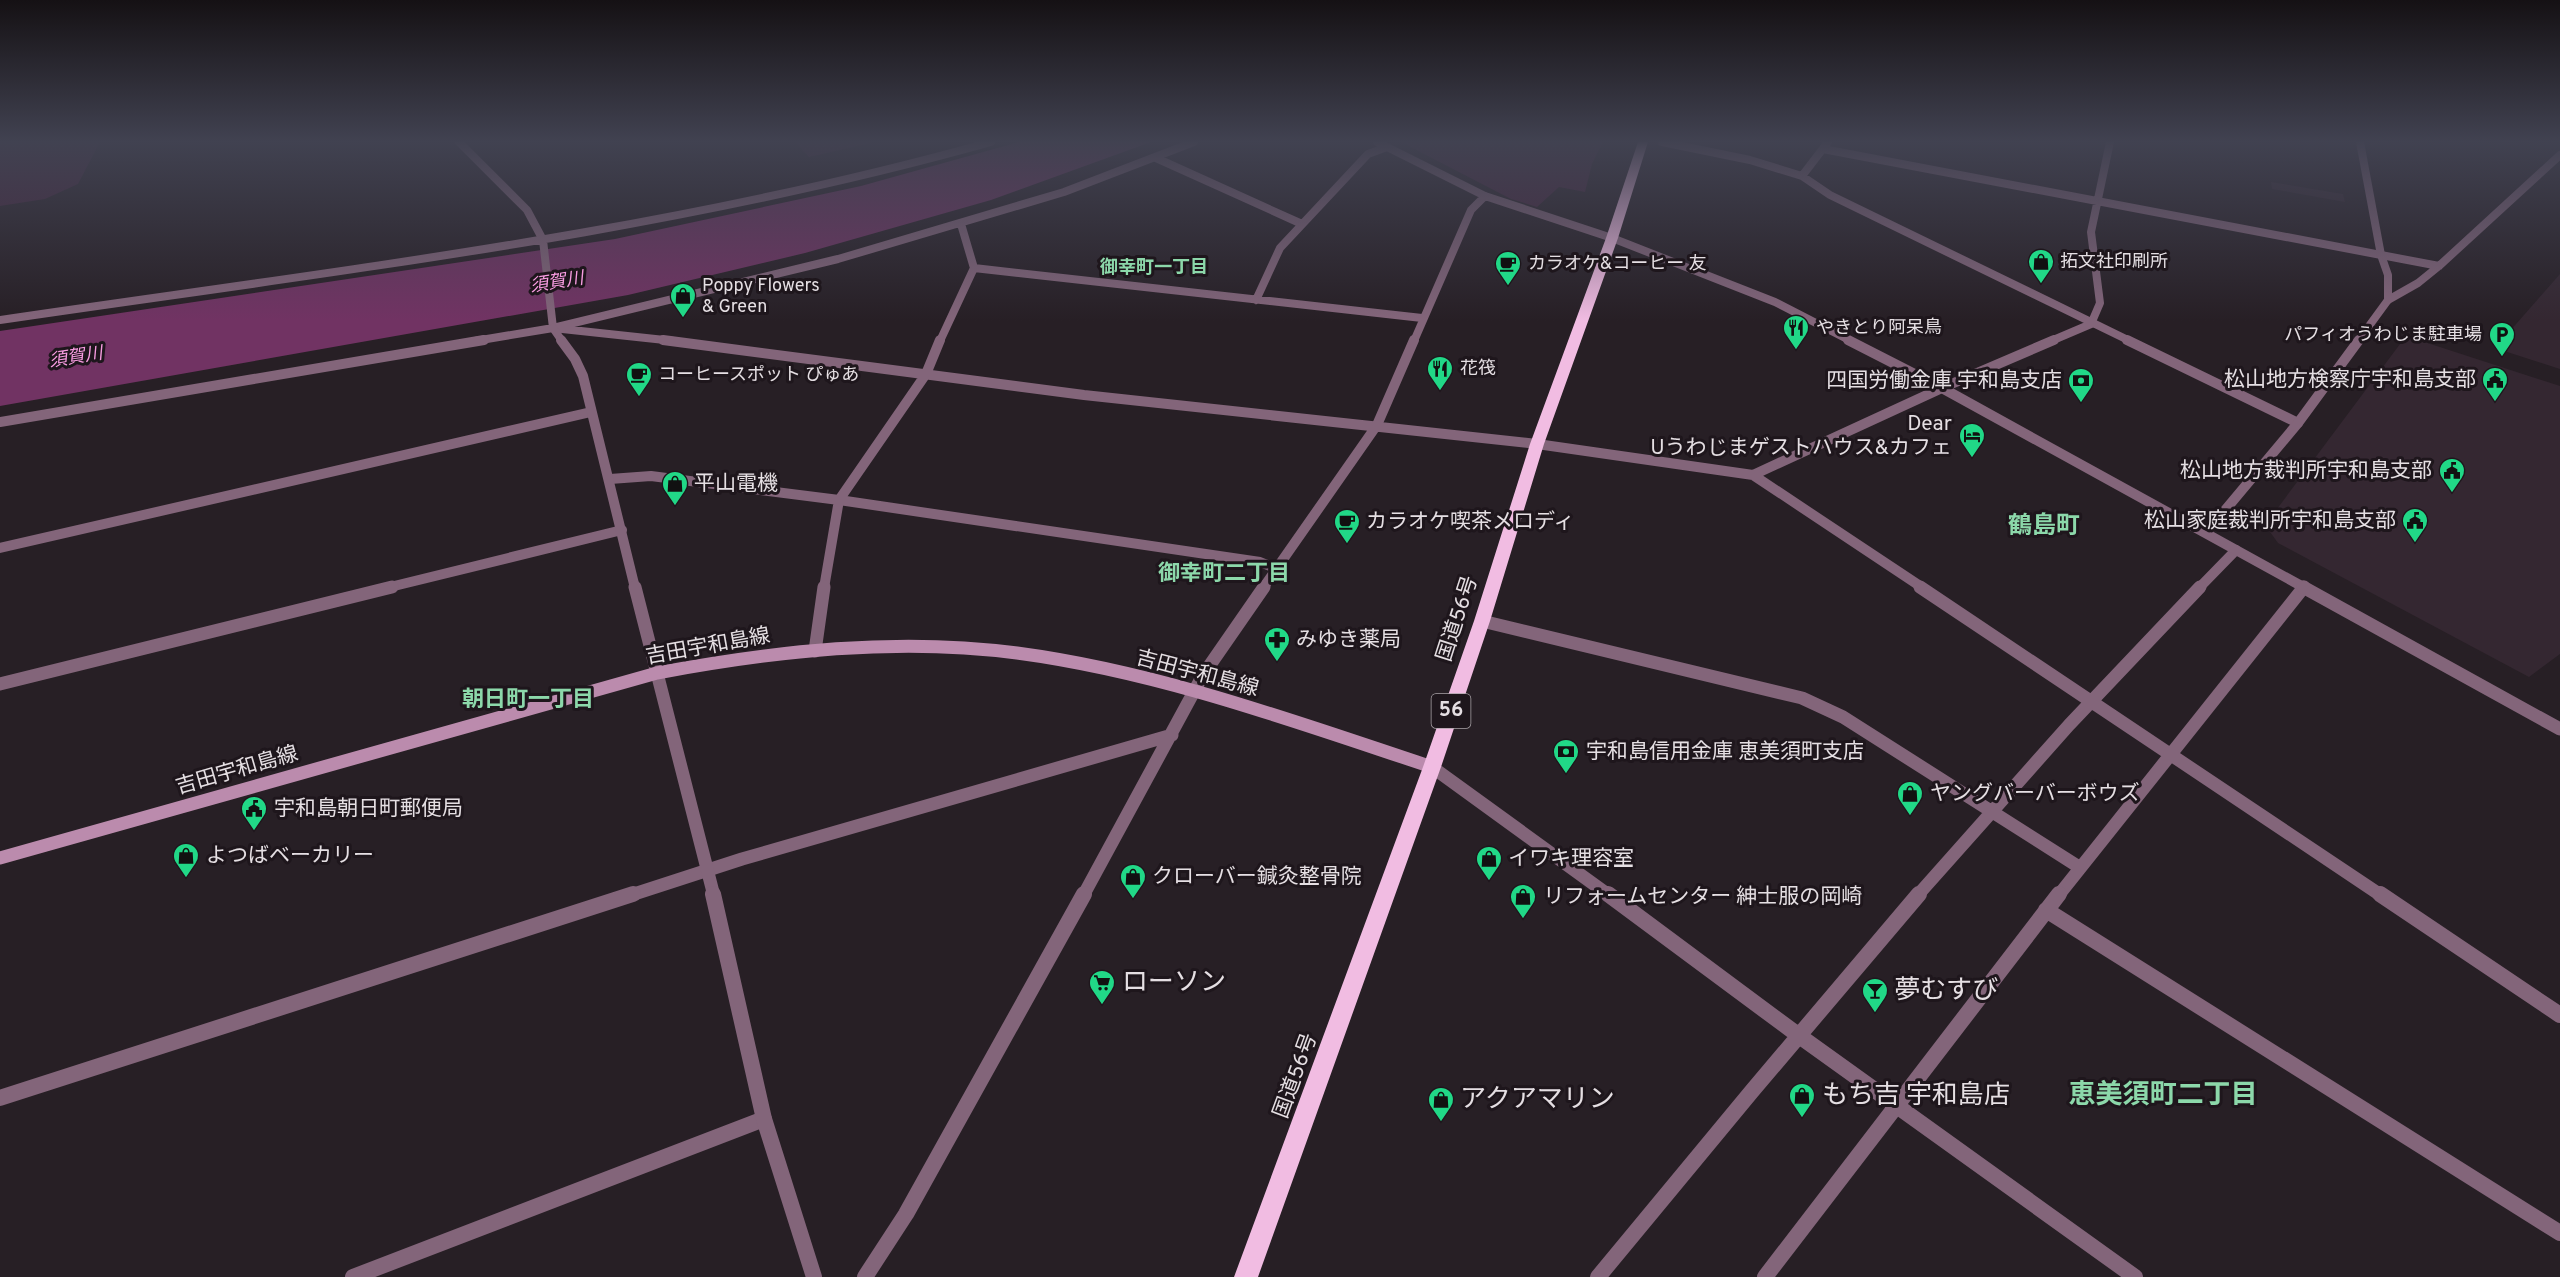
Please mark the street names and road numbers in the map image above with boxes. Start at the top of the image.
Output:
street label: 国道56号 [1431,573,1485,665]
street label: 吉田宇和島線 [644,623,772,671]
street label: 吉田宇和島線 [1133,645,1261,703]
road number: 56 [1432,694,1470,728]
street label: 吉田宇和島線 [173,741,301,801]
street label: 国道56号 [1268,1030,1324,1122]

